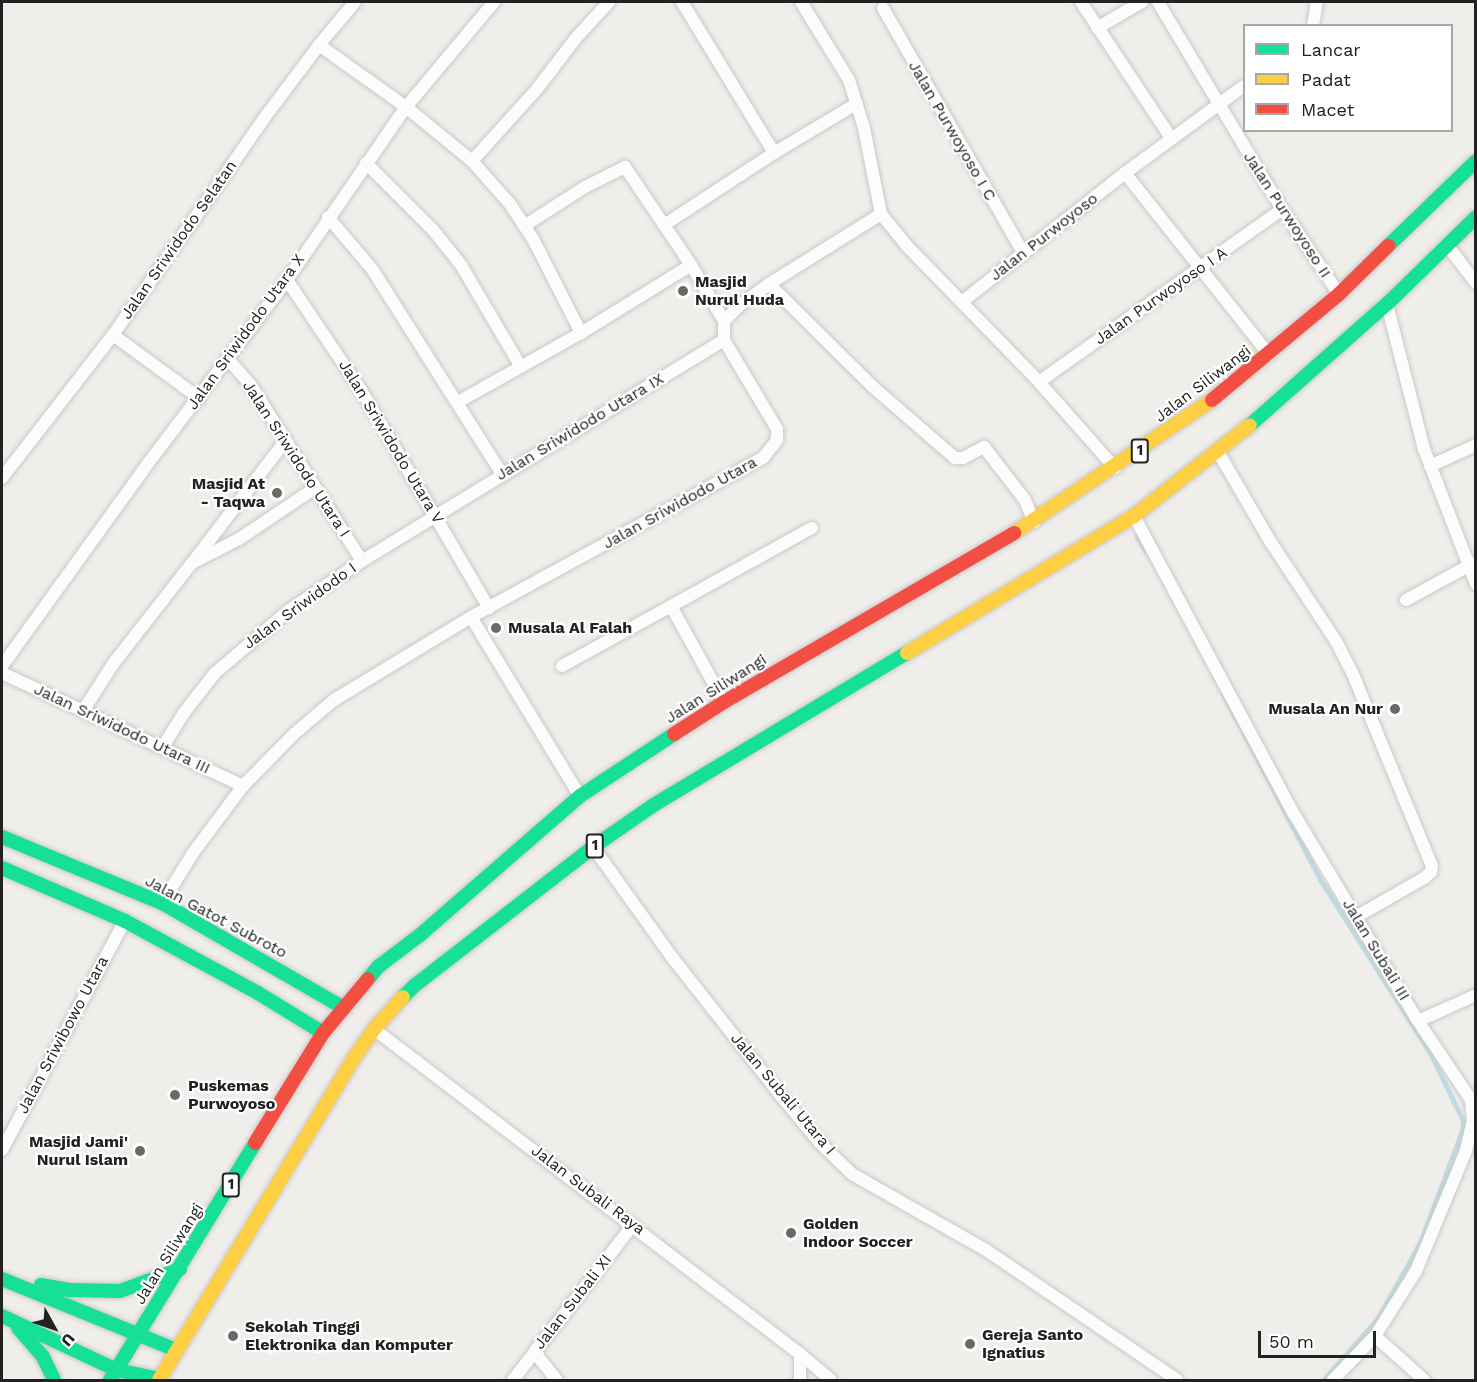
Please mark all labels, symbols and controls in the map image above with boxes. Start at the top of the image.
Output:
legend [1243,24,1453,132]
text: Lancar [1301,39,1361,60]
street label: Jalan Purwoyoso I C [904,58,1000,204]
text: Padat [1301,69,1351,90]
text: Macet [1301,99,1354,120]
street label: Jalan Purwoyoso II [1239,148,1335,282]
street label: Jalan Sriwidodo Selatan [117,157,241,323]
street label: Jalan Purwoyoso [986,189,1102,285]
street label: Jalan Purwoyoso I A [1091,243,1231,349]
street label: Jalan Sriwidodo Utara X [183,250,309,414]
place label: Masjid Nurul Huda [695,272,784,310]
marker: Masjid Nurul Huda [676,284,690,298]
street label: Jalan Siliwangi [1151,342,1255,426]
street label: Jalan Sriwidodo Utara V [334,356,448,528]
street label: Jalan Sriwidodo Utara IX [492,369,668,485]
street label: Jalan Sriwidodo Utara I [238,377,354,541]
road number: 1 [1130,439,1150,463]
street label: Jalan Sriwidodo Utara [600,453,760,553]
place label: Masjid At - Taqwa [191,474,265,512]
marker: Masjid At - Taqwa [270,486,284,500]
street label: Jalan Sriwidodo I [240,559,360,653]
place label: Musala Al Falah [508,618,633,638]
marker: Musala Al Falah [489,621,503,635]
street label: Jalan Siliwangi [662,650,770,728]
street label: Jalan Sriwidodo Utara III [31,680,213,778]
place label: Musala An Nur [1268,699,1383,719]
marker: Musala An Nur [1388,702,1402,716]
road number: 1 [584,834,606,858]
street label: Jalan Gatot Subroto [142,871,290,963]
street label: Jalan Subali III [1338,896,1414,1004]
street label: Jalan Sriwibowo Utara [13,953,113,1117]
street label: Jalan Subali Utara I [726,1029,840,1159]
place label: Puskemas Purwoyoso [188,1076,275,1114]
marker: Puskemas Purwoyoso [166,1086,184,1104]
place label: Masjid Jami' Nurul Islam [29,1132,128,1170]
street label: Jalan Subali Raya [527,1141,649,1239]
marker: Masjid Jami' Nurul Islam [133,1144,147,1158]
road number: 1 [220,1173,242,1197]
street label: Jalan Siliwangi [130,1200,208,1308]
place label: Golden Indoor Soccer [803,1214,913,1252]
marker: Golden Indoor Soccer [784,1226,798,1240]
street label: Jalan Subali XI [530,1251,616,1353]
north arrow [24,1298,84,1358]
place label: Sekolah Tinggi Elektronika dan Komputer [245,1317,453,1355]
scale bar [1261,1319,1380,1357]
place label: Gereja Santo Ignatius [982,1325,1083,1363]
text: U [57,1329,79,1350]
marker: Sekolah Tinggi Elektronika dan Komputer [226,1329,240,1343]
text: 50 m [1269,1331,1314,1352]
marker: Gereja Santo Ignatius [963,1337,977,1351]

